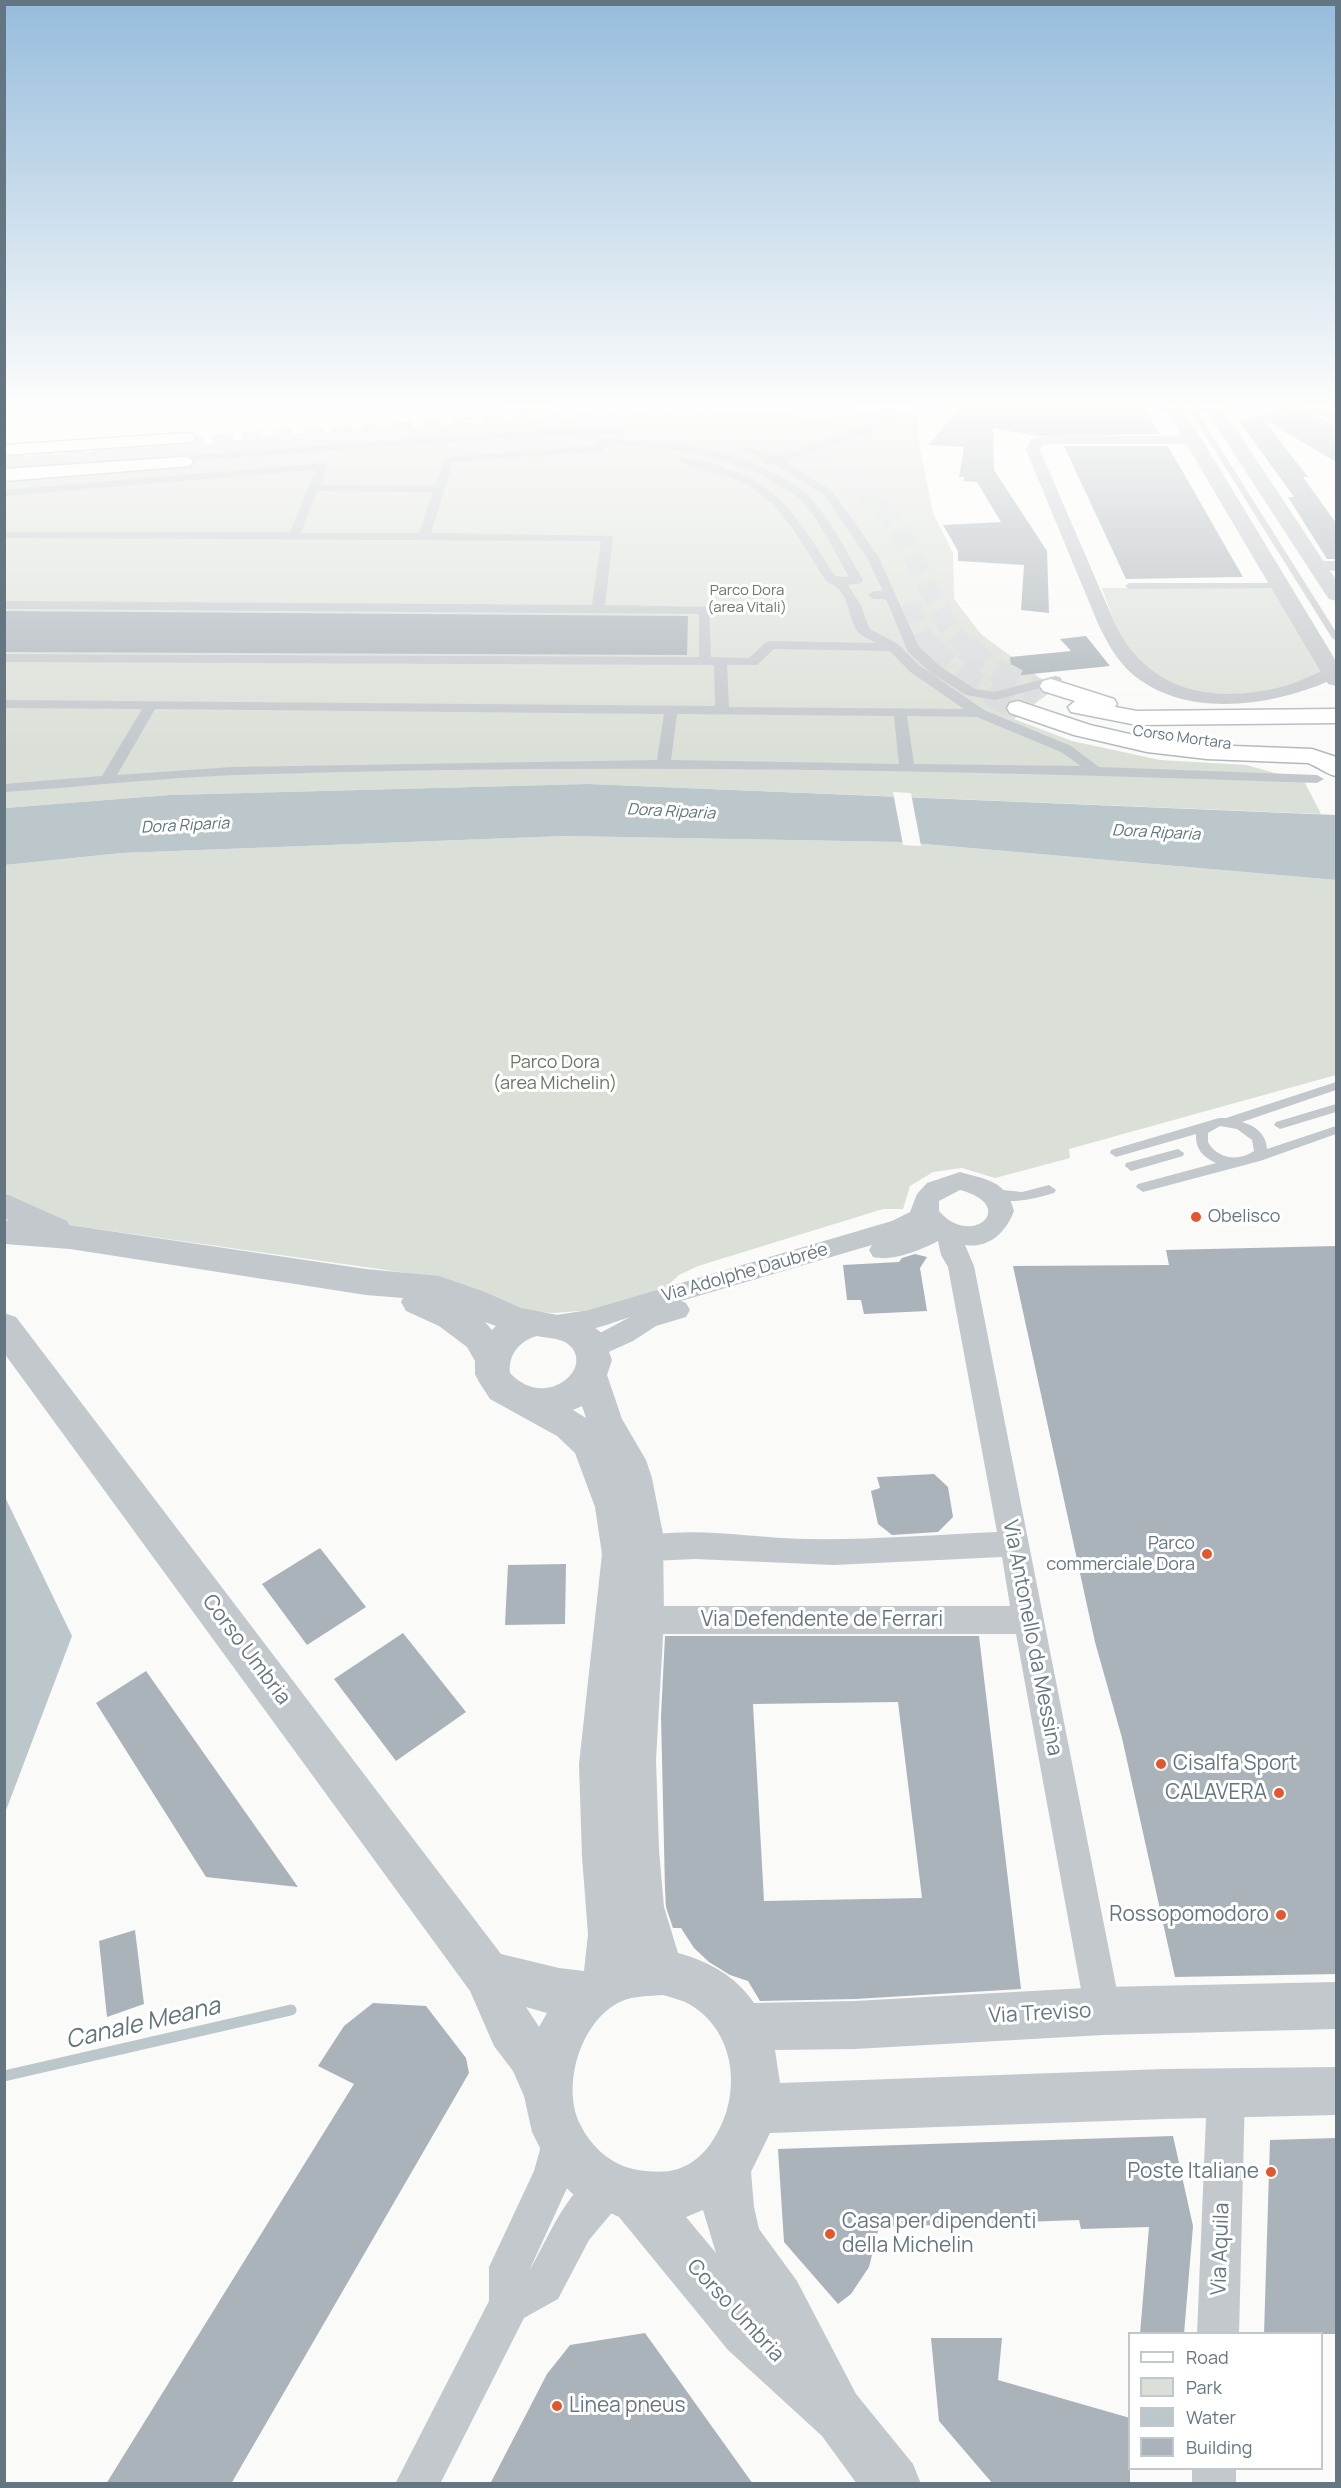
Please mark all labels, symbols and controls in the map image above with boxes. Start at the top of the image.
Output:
park label: Parco Dora (area Vitali) [707,582,787,617]
street label: Corso Mortara [1132,722,1232,754]
water label: Dora Riparia [626,800,716,824]
water label: Dora Riparia [140,814,230,838]
water label: Dora Riparia [1111,821,1201,845]
park label: Parco Dora (area Michelin) [493,1052,617,1094]
place label: Obelisco [1208,1206,1280,1228]
marker: Obelisco [1189,1210,1203,1224]
street label: Via Adolphe Daubrée [660,1239,830,1307]
street label: Via Antonello da Messina [997,1518,1067,1758]
place label: Parco commerciale Dora [1046,1533,1195,1576]
marker: Parco commerciale Dora [1200,1547,1214,1561]
street label: Corso Umbria [196,1590,296,1710]
street label: Via Defendente de Ferrari [701,1607,943,1633]
place label: Cisalfa Sport [1173,1751,1297,1777]
marker: Cisalfa Sport [1154,1757,1168,1771]
place label: CALAVERA [1165,1780,1267,1806]
marker: CALAVERA [1272,1786,1286,1800]
place label: Rossopomodoro [1109,1902,1269,1928]
marker: Rossopomodoro [1274,1908,1288,1922]
water label: Canale Meana [63,1992,223,2056]
street label: Via Treviso [988,1999,1092,2029]
place label: Poste Italiane [1127,2159,1259,2185]
marker: Poste Italiane [1264,2165,1278,2179]
street label: Via Aquila [1207,2202,1235,2296]
place label: Casa per dipendenti della Michelin [842,2209,1036,2259]
marker: Casa per dipendenti della Michelin [823,2227,837,2241]
street label: Corso Umbria [681,2254,789,2368]
legend [1128,2332,1323,2470]
text: Road [1186,2345,1229,2369]
text: Park [1186,2375,1222,2399]
place label: Linea pneus [569,2393,686,2419]
marker: Linea pneus [550,2399,564,2413]
text: Water [1186,2405,1236,2429]
text: Building [1186,2435,1252,2459]

